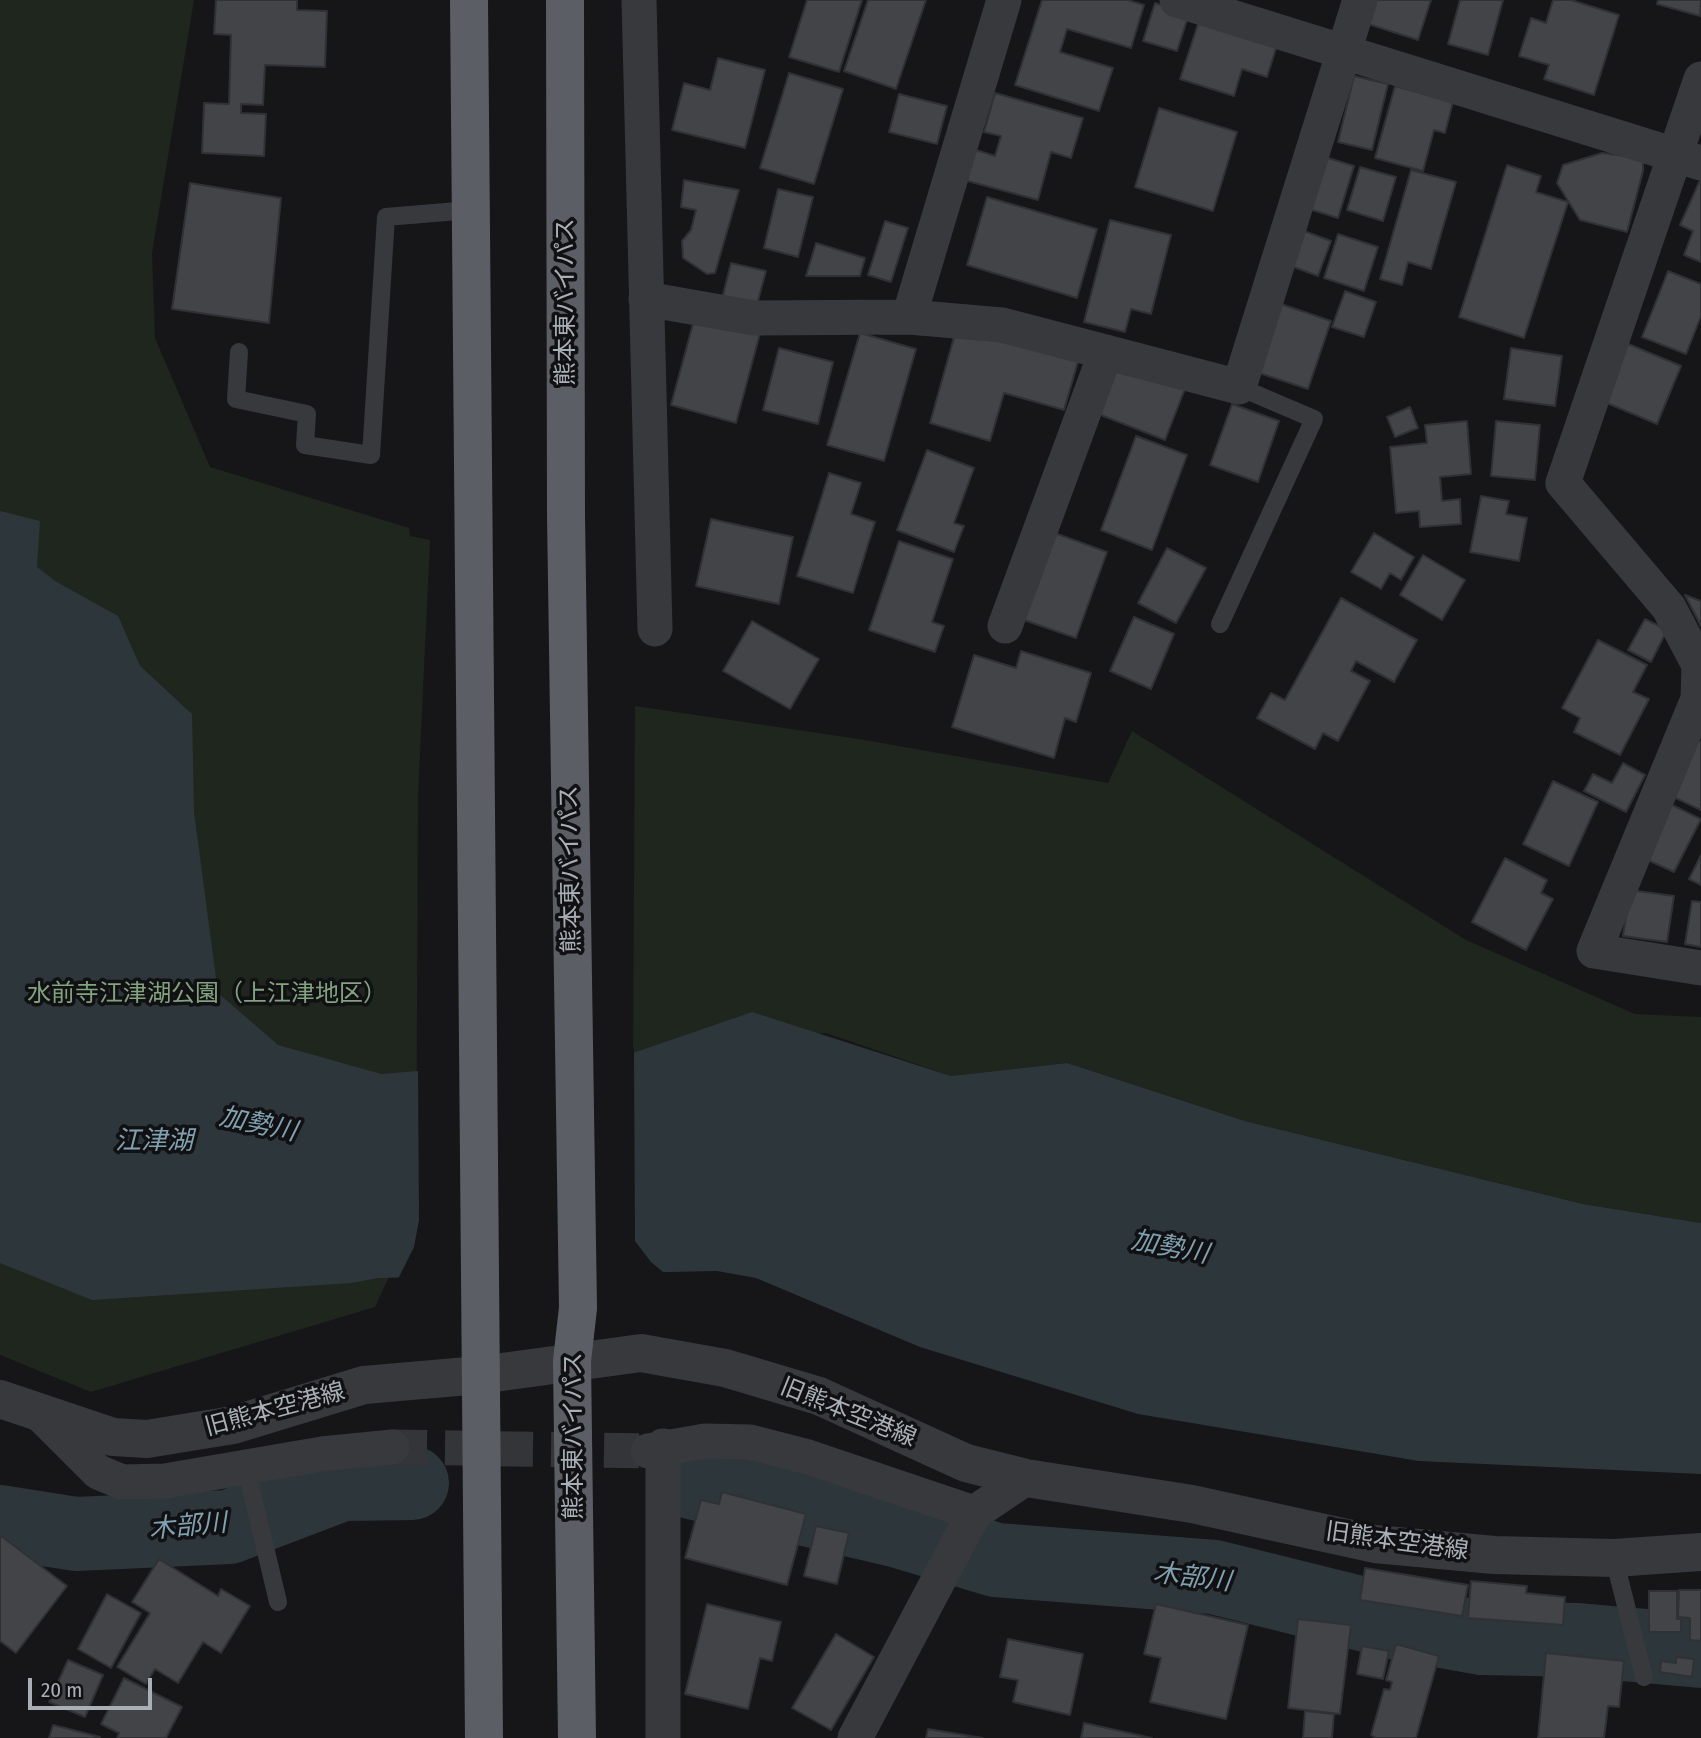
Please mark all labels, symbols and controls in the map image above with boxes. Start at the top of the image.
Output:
street label: 熊本東バイパス [552,218,580,386]
street label: 熊本東バイパス [555,785,587,953]
park label: 水前寺江津湖公園（上江津地区） [27,980,387,1008]
water label: 加勢川 [217,1102,299,1148]
water label: 江津湖 [115,1126,193,1158]
water label: 加勢川 [1129,1225,1211,1271]
street label: 熊本東バイパス [560,1352,588,1520]
street label: 旧熊本空港線 [776,1373,920,1453]
street label: 旧熊本空港線 [202,1377,348,1443]
water label: 木部川 [148,1508,228,1546]
street label: 旧熊本空港線 [1324,1518,1470,1566]
water label: 木部川 [1151,1558,1233,1598]
scale bar [32,1664,156,1708]
text: 20 m [41,1677,82,1703]

